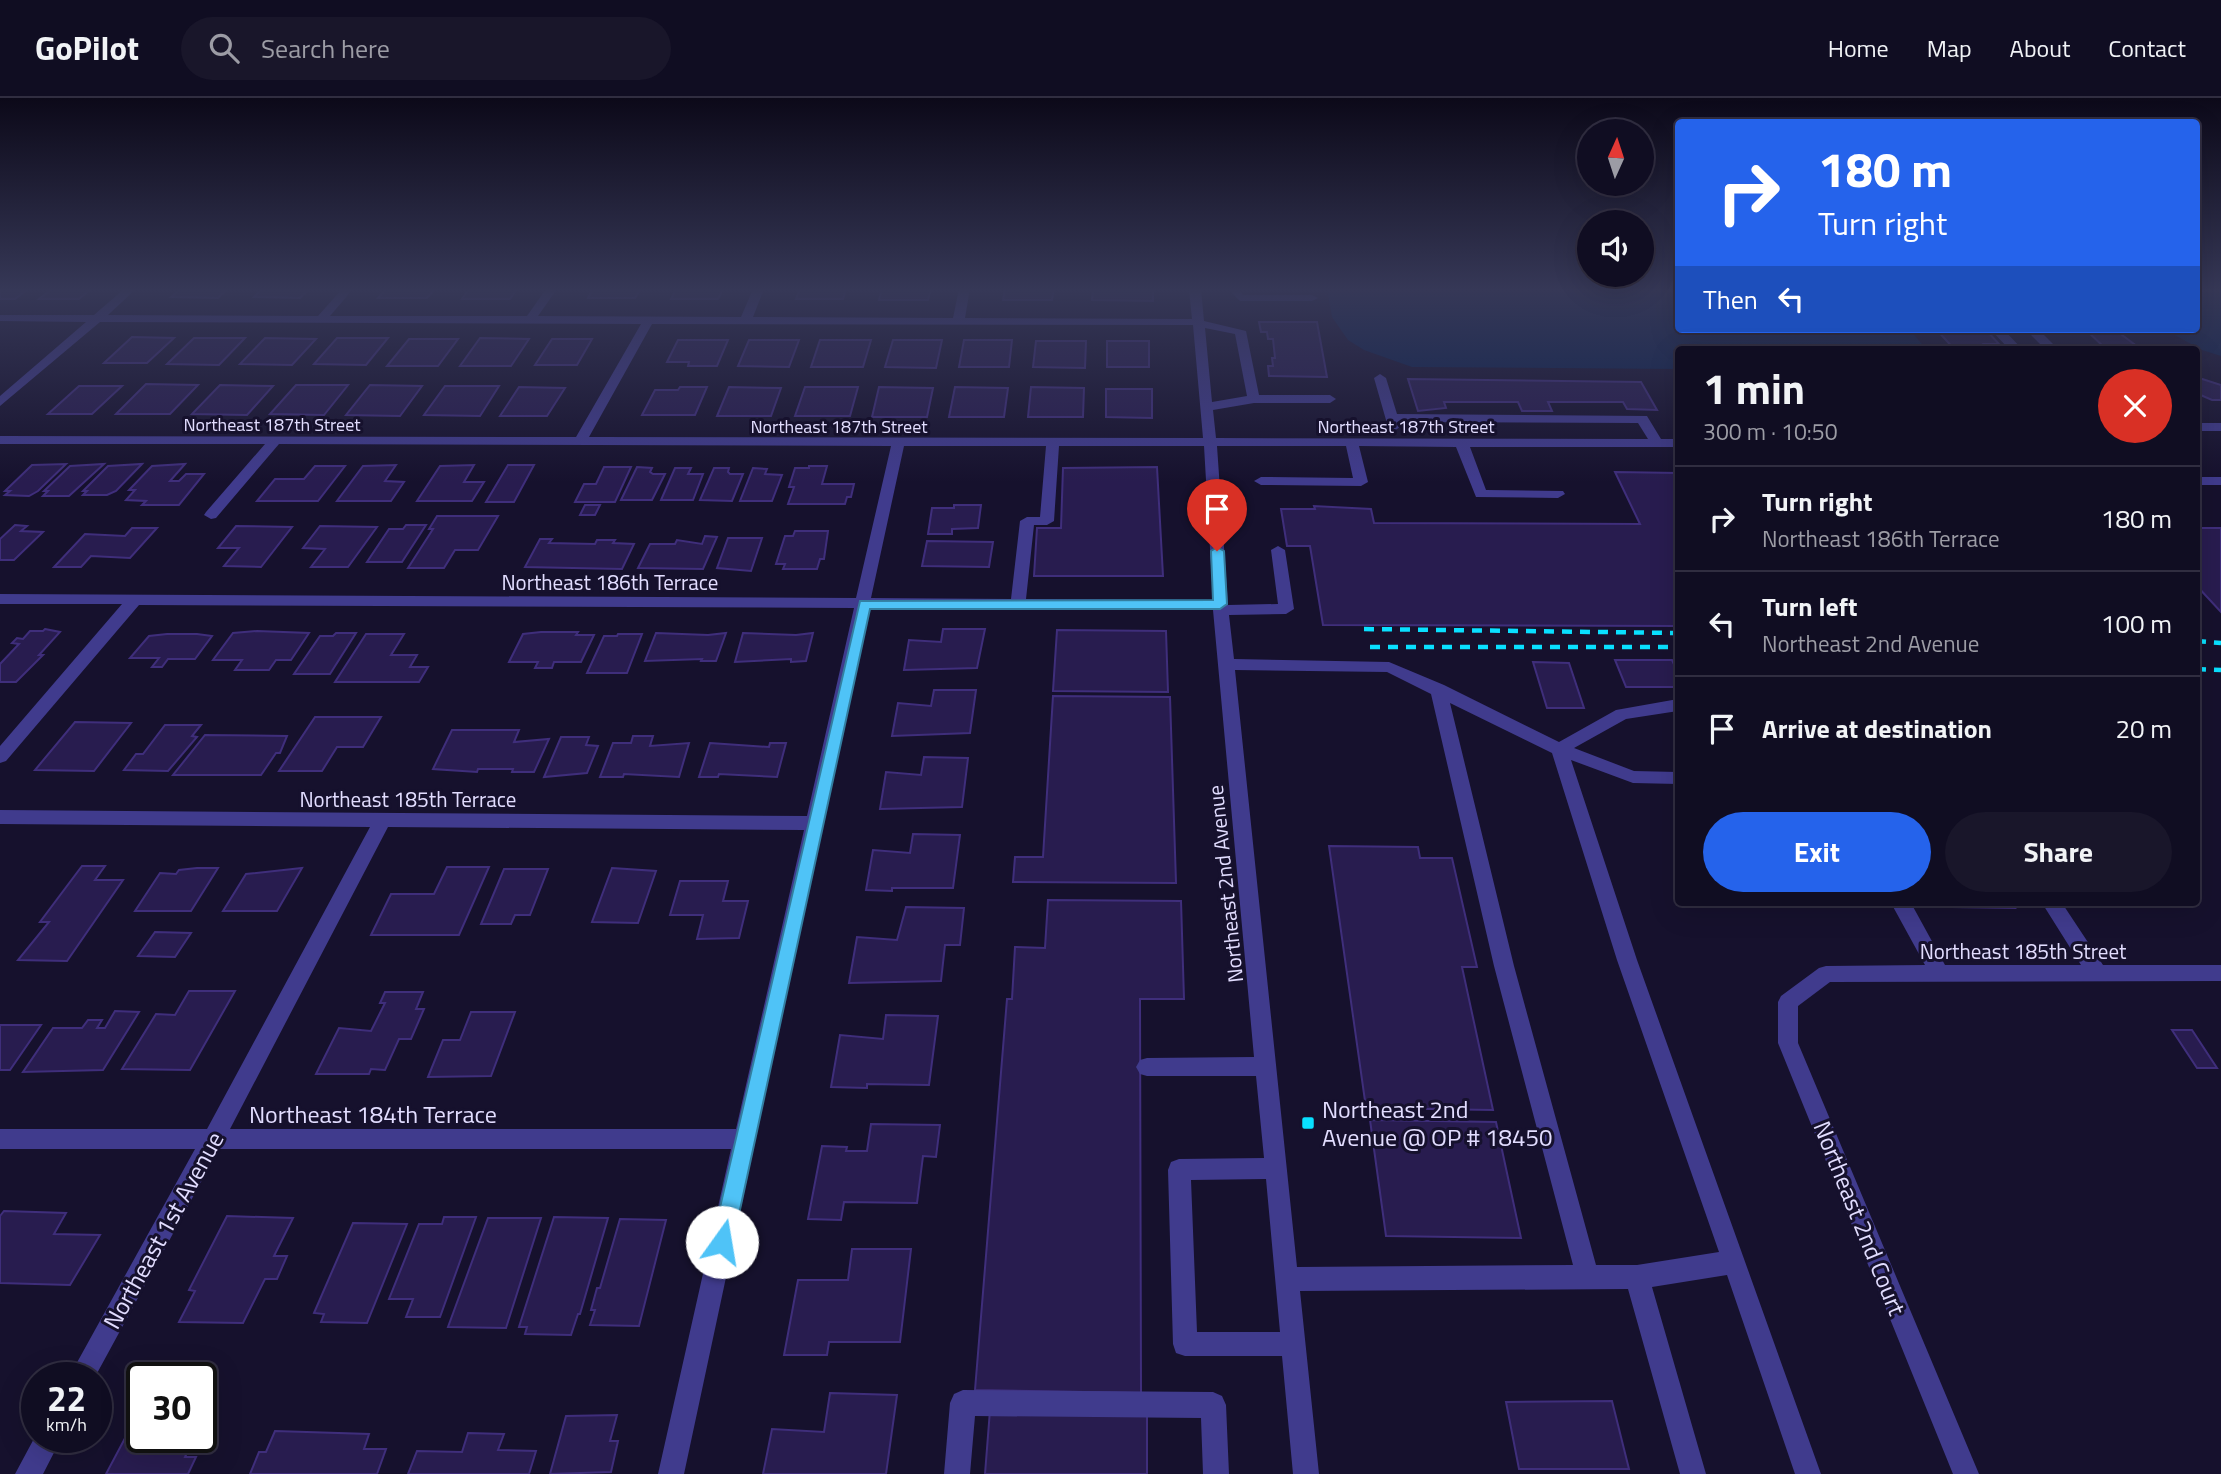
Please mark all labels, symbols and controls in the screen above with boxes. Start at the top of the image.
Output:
search box [181,17,671,80]
text: GoPilot [35,23,139,73]
icon: search [205,29,243,67]
text: Search here [261,29,390,68]
text: Home [1828,30,1889,66]
text: Map [1927,30,1972,66]
text: About [2010,30,2070,66]
text: Contact [2108,30,2186,66]
north arrow [1577,119,1654,196]
map controls [1577,119,1654,287]
text: 180 m [1818,131,1952,206]
icon: right [1703,147,1794,238]
text: Turn right [1818,199,1947,247]
button: sound [1577,210,1654,287]
text: Then [1703,280,1758,319]
icon: left [1772,280,1810,318]
text: 1 min [1703,356,1805,420]
button: close [2098,369,2172,443]
street label: Northeast 187th Street [183,411,361,438]
street label: Northeast 187th Street [750,413,928,440]
street label: Northeast 187th Street [1317,413,1495,440]
text: 300 m · 10:50 [1703,414,1838,449]
pin [1187,479,1247,551]
text: Turn right [1762,482,1873,521]
icon: arrive [1198,490,1236,528]
text: 180 m [2101,499,2172,538]
icon: right [1703,500,1741,538]
text: Northeast 186th Terrace [1762,521,2000,556]
street label: Northeast 186th Terrace [502,566,718,598]
text: Turn left [1762,587,1857,626]
text: 100 m [2101,604,2172,643]
icon: left [1703,605,1741,643]
text: Northeast 2nd Avenue [1762,626,1979,661]
text: Arrive at destination [1762,709,1992,748]
text: 20 m [2115,709,2172,748]
icon: arrive [1703,710,1741,748]
street label: Northeast 185th Terrace [300,783,516,815]
street label: Northeast 2nd Avenue [1199,784,1251,984]
button: Exit [1703,812,1931,892]
button: Share [1945,812,2172,892]
street label: Northeast 185th Street [1920,935,2127,967]
place label: Northeast 2nd Avenue @ OP # 18450 [1322,1091,1552,1155]
street label: Northeast 184th Terrace [249,1096,497,1132]
marker: Northeast 2nd Avenue @ OP # 18450 [1300,1115,1316,1131]
street label: Northeast 2nd Court [1805,1115,1916,1321]
street label: Northeast 1st Avenue [94,1125,232,1335]
position arrow [685,1205,759,1279]
speed limit sign: 30 [126,1362,217,1453]
text: 22 [47,1371,86,1425]
text: km/h [46,1411,87,1438]

